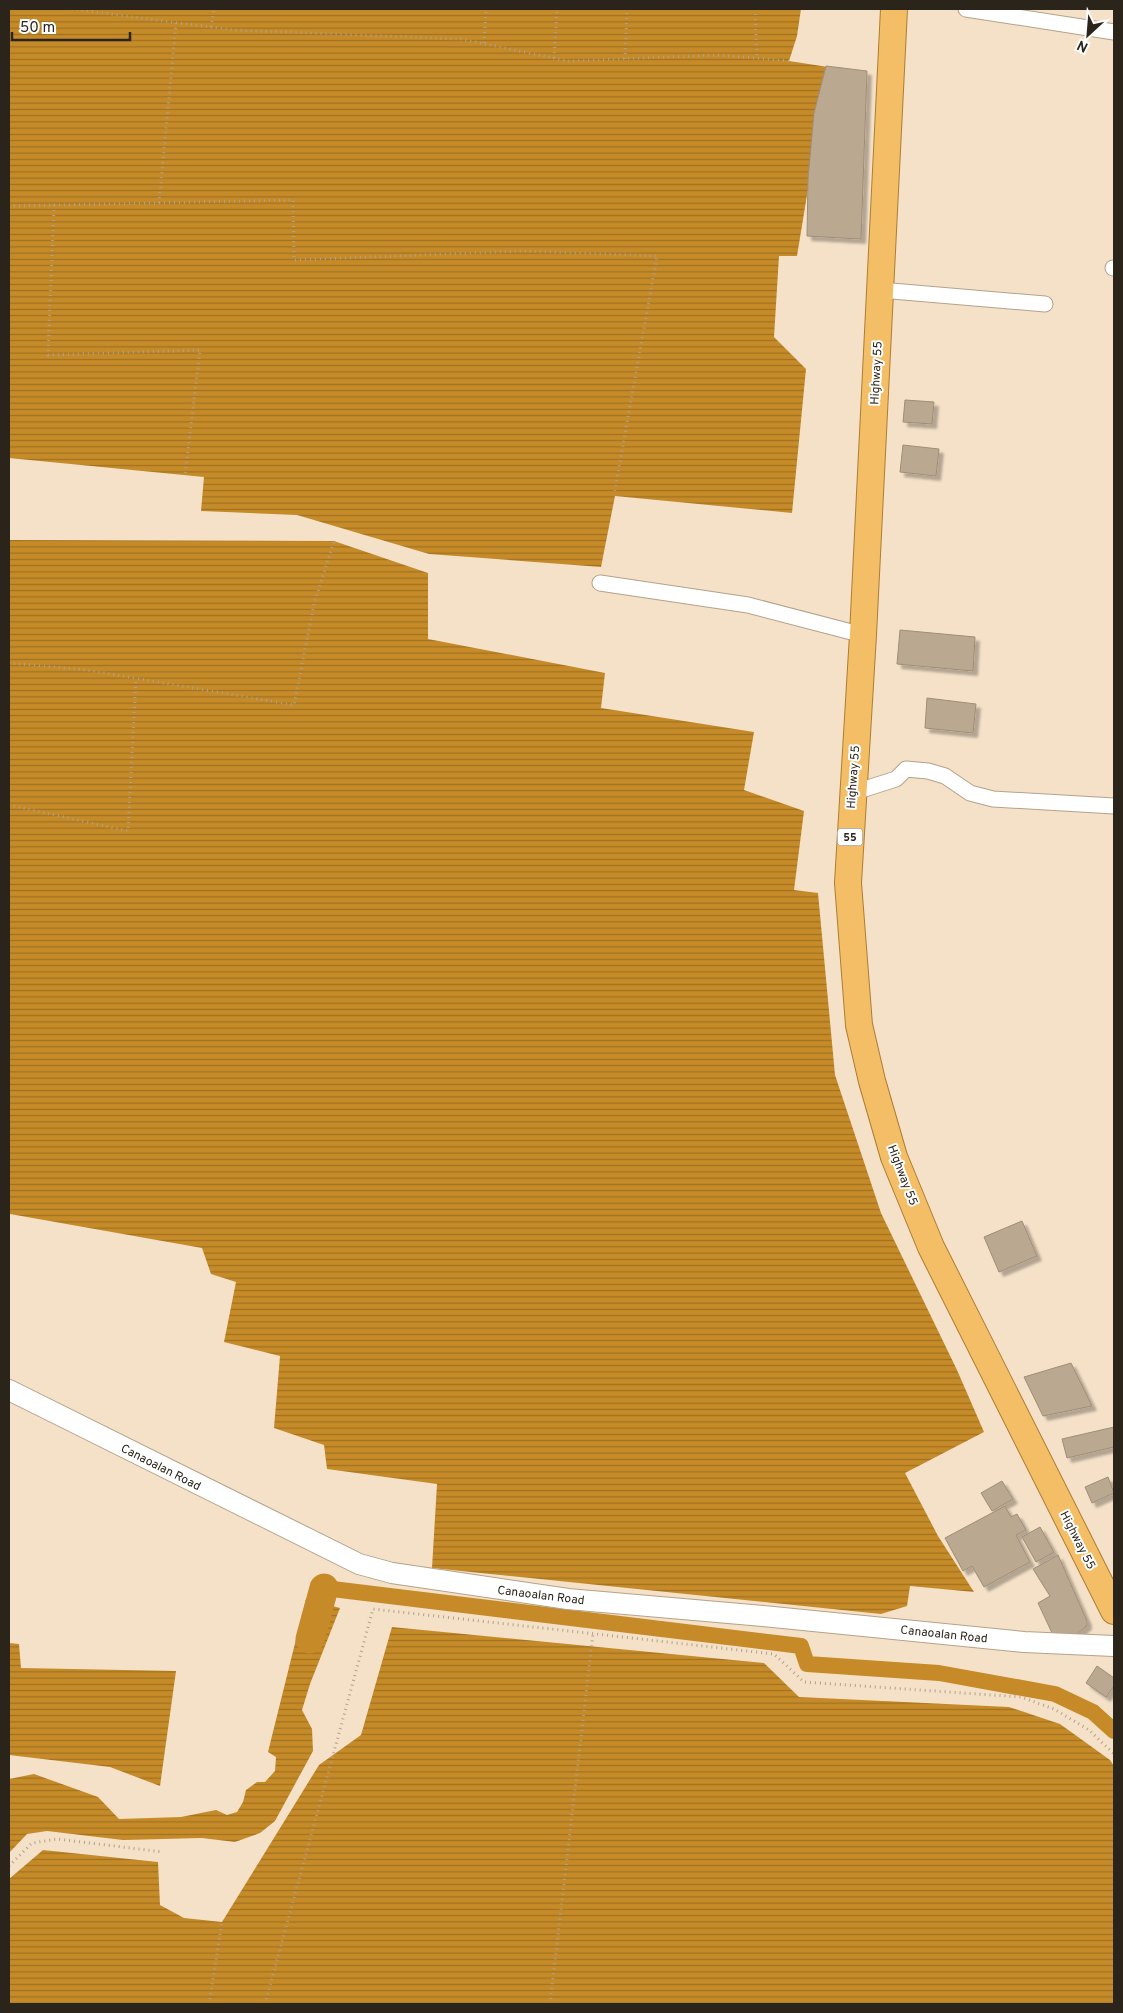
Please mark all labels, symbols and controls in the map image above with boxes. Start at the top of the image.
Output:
scale bar [12,10,130,42]
north arrow [1063,10,1113,60]
text: 50 m [20,19,55,38]
text: N [1075,35,1091,55]
street label: Highway 55 [867,341,887,405]
street label: Highway 55 [844,745,864,809]
road number: 55 [838,829,862,846]
street label: Highway 55 [883,1143,921,1208]
street label: Canaoalan Road [118,1441,203,1495]
street label: Highway 55 [1056,1508,1099,1572]
street label: Canaoalan Road [496,1583,585,1609]
street label: Canaoalan Road [899,1622,988,1648]

